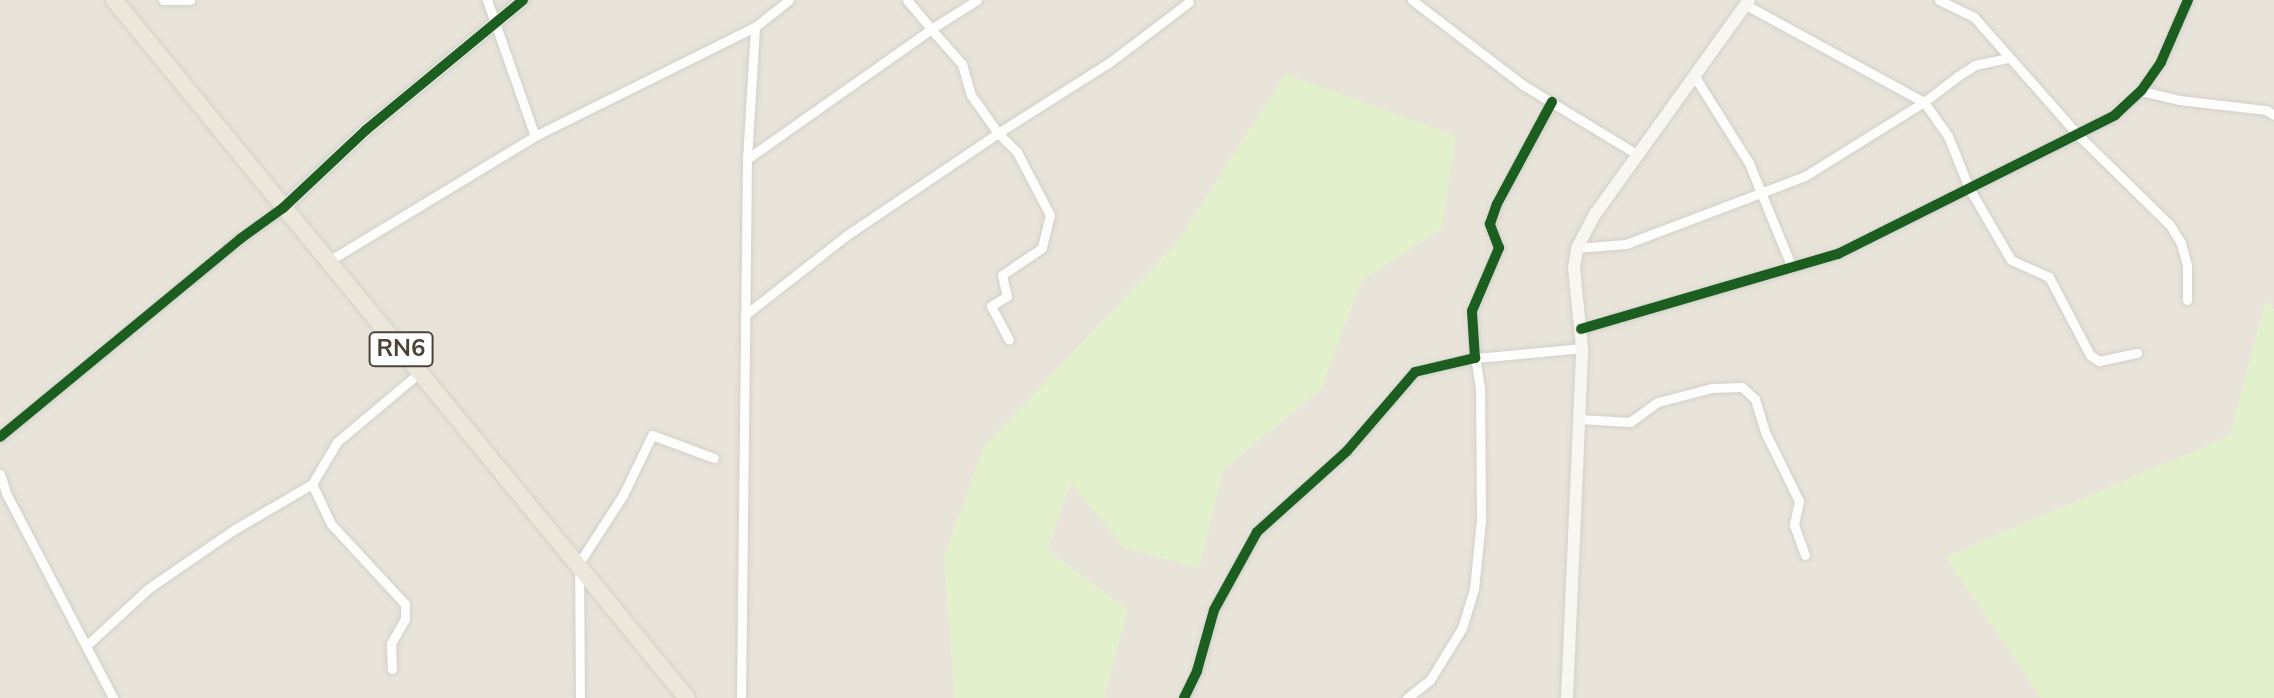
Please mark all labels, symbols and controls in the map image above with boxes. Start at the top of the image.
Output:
road number: RN6 [367,329,435,369]

